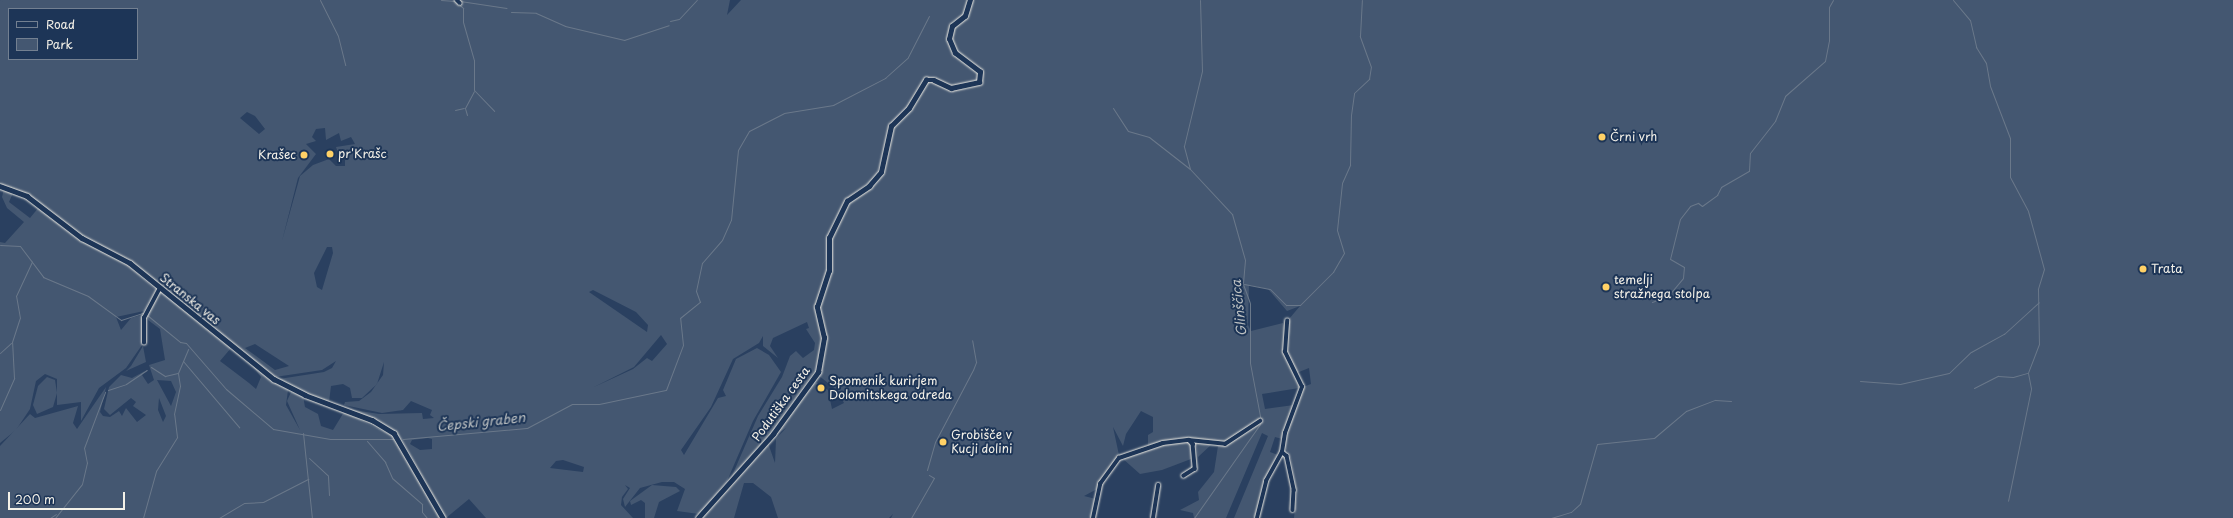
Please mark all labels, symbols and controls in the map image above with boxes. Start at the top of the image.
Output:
legend [8,8,138,60]
text: Road [46,15,75,33]
text: Park [46,35,73,53]
place label: Črni vrh [1610,130,1658,144]
marker: Črni vrh [1597,132,1607,142]
place label: pr'Krašc [338,147,387,161]
place label: Krašec [258,148,296,162]
marker: pr'Krašc [325,149,335,159]
marker: Krašec [299,150,309,160]
place label: Trata [2151,262,2183,276]
marker: Trata [2138,264,2148,274]
street label: Stranska vas [157,270,223,328]
place label: temelji stražnega stolpa [1614,273,1711,301]
water label: Glinščica [1228,279,1250,337]
marker: temelji stražnega stolpa [1601,282,1611,292]
street label: Podutiška cesta [749,364,813,444]
place label: Spomenik kurirjem Dolomitskega odreda [829,374,951,402]
marker: Spomenik kurirjem Dolomitskega odreda [816,383,826,393]
water label: Čepski graben [436,410,526,434]
place label: Grobišče v Kucji dolini [951,428,1013,456]
marker: Grobišče v Kucji dolini [938,437,948,447]
scale bar [10,484,127,510]
text: 200 m [15,490,55,508]

